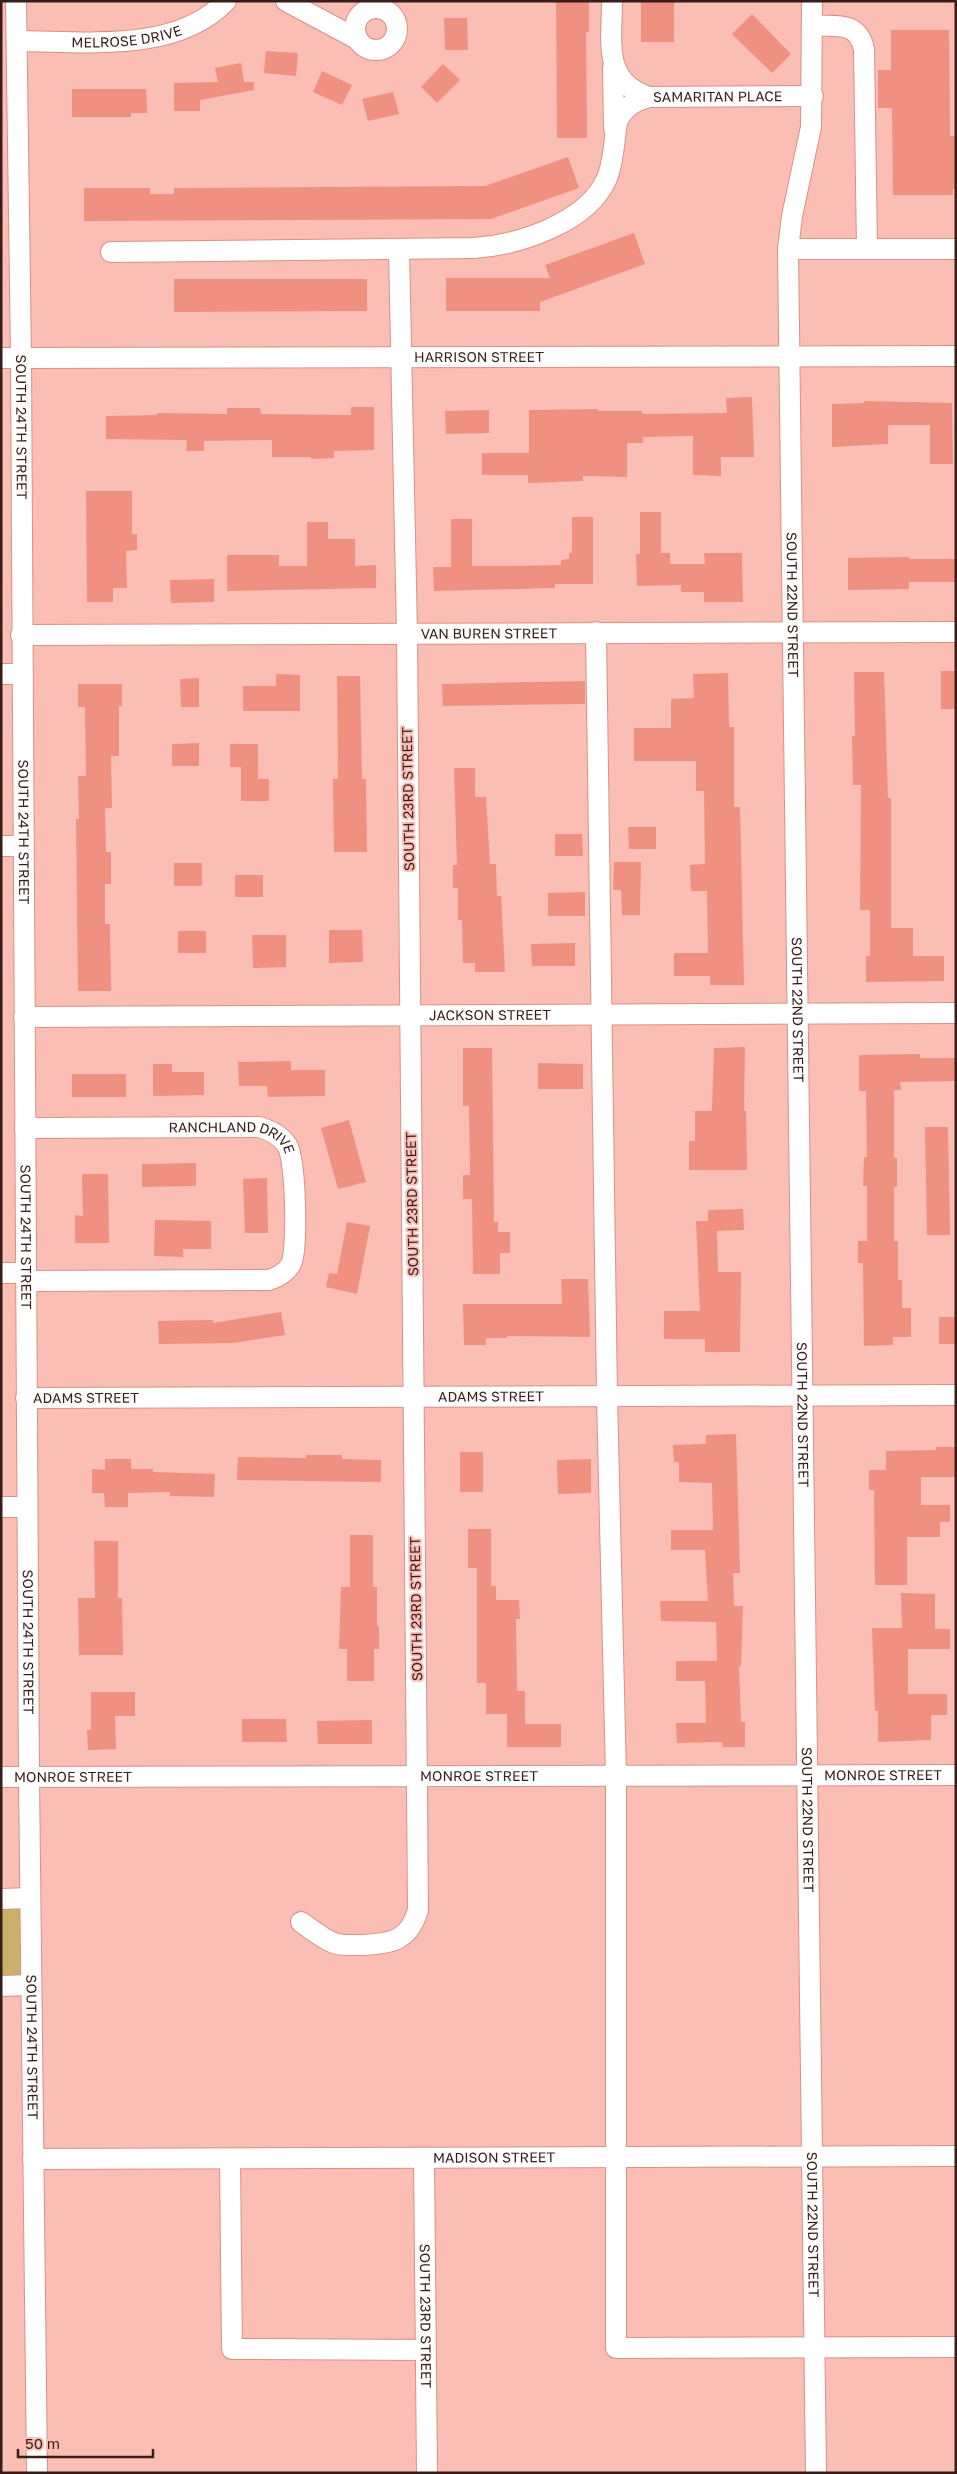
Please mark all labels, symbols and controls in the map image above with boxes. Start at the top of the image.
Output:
street label: MELROSE DRIVE [71,21,184,50]
street label: SAMARITAN PLACE [653,87,782,105]
street label: HARRISON STREET [414,348,544,365]
street label: SOUTH 24TH STREET [13,354,31,500]
street label: SOUTH 22ND STREET [784,532,802,678]
street label: VAN BUREN STREET [421,624,558,642]
street label: SOUTH 23RD STREET [398,726,417,871]
street label: SOUTH 24TH STREET [15,759,33,905]
street label: SOUTH 22ND STREET [789,937,807,1083]
street label: JACKSON STREET [429,1006,551,1023]
street label: RANCHLAND DRIVE [168,1118,299,1156]
street label: SOUTH 23RD STREET [402,1131,421,1276]
street label: SOUTH 24TH STREET [18,1164,35,1310]
street label: SOUTH 22ND STREET [794,1342,813,1488]
street label: ADAMS STREET [438,1387,544,1405]
street label: ADAMS STREET [33,1389,139,1406]
street label: SOUTH 23RD STREET [406,1536,425,1681]
street label: SOUTH 24TH STREET [20,1569,38,1715]
street label: SOUTH 22ND STREET [799,1747,818,1893]
street label: MONROE STREET [824,1766,942,1783]
street label: MONROE STREET [420,1767,538,1784]
street label: MONROE STREET [14,1768,132,1785]
street label: SOUTH 24TH STREET [23,1974,42,2120]
street label: MADISON STREET [433,2148,555,2166]
street label: SOUTH 22ND STREET [804,2152,823,2298]
street label: SOUTH 23RD STREET [417,2244,435,2389]
scale bar [18,2426,152,2458]
text: 50 m [25,2434,60,2452]

